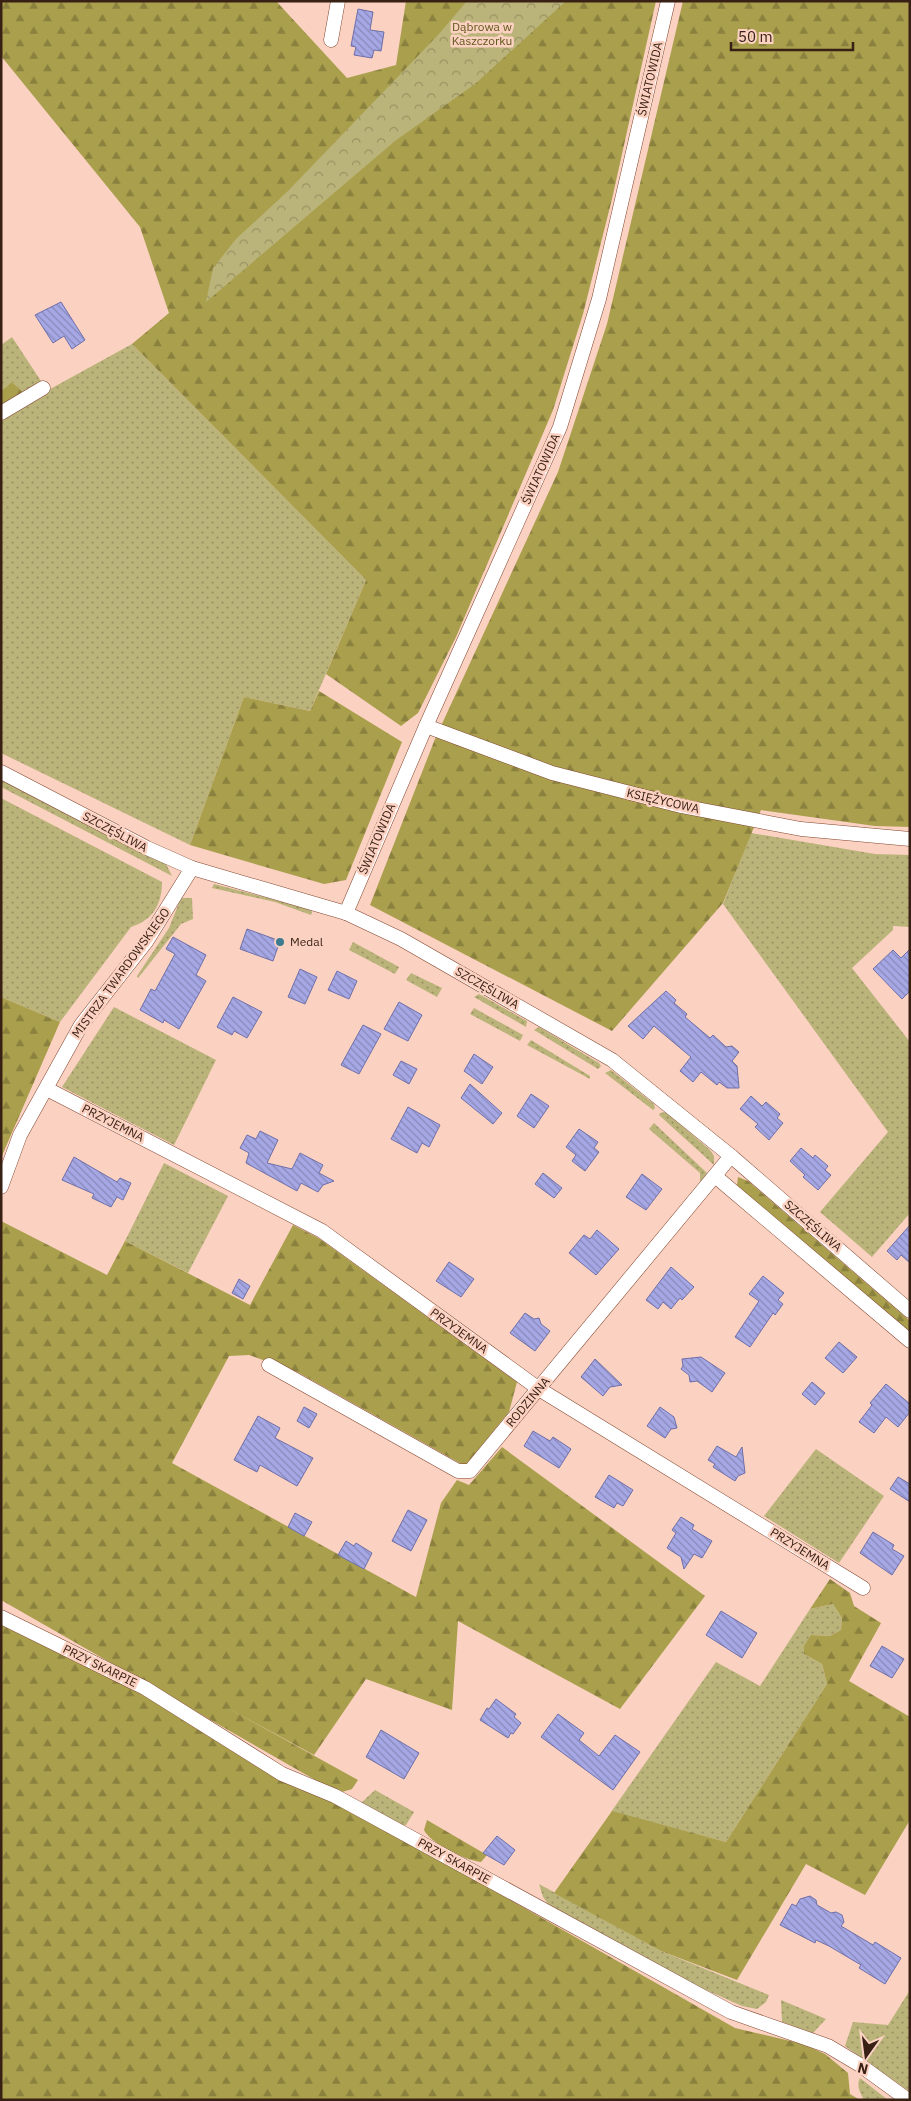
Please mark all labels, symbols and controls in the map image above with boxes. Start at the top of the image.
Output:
park label: Dąbrowa w Kaszczorku [452,19,512,48]
scale bar [731,20,854,52]
text: 50 m [738,27,773,46]
street label: ŚWIATOWIDA [634,40,665,117]
street label: ŚWIATOWIDA [518,431,563,506]
street label: KSIĘŻYCOWA [625,785,701,816]
street label: ŚWIATOWIDA [355,801,398,877]
street label: SZCZĘŚLIWA [80,808,150,855]
street label: MISTRZA TWARDOWSKIEGO [68,905,173,1041]
place label: Medal [290,934,323,949]
marker: Medal [274,936,286,948]
street label: SZCZĘŚLIWA [453,963,522,1012]
street label: PRZYJEMNA [80,1101,147,1145]
street label: SZCZĘŚLIWA [782,1197,845,1255]
street label: PRZYJEMNA [428,1305,491,1357]
street label: RODZINNA [502,1374,553,1430]
street label: PRZYJEMNA [768,1524,833,1573]
street label: PRZY SKARPIE [61,1641,140,1690]
street label: PRZY SKARPIE [415,1834,493,1887]
north arrow [841,2031,891,2081]
text: N [856,2059,870,2079]

